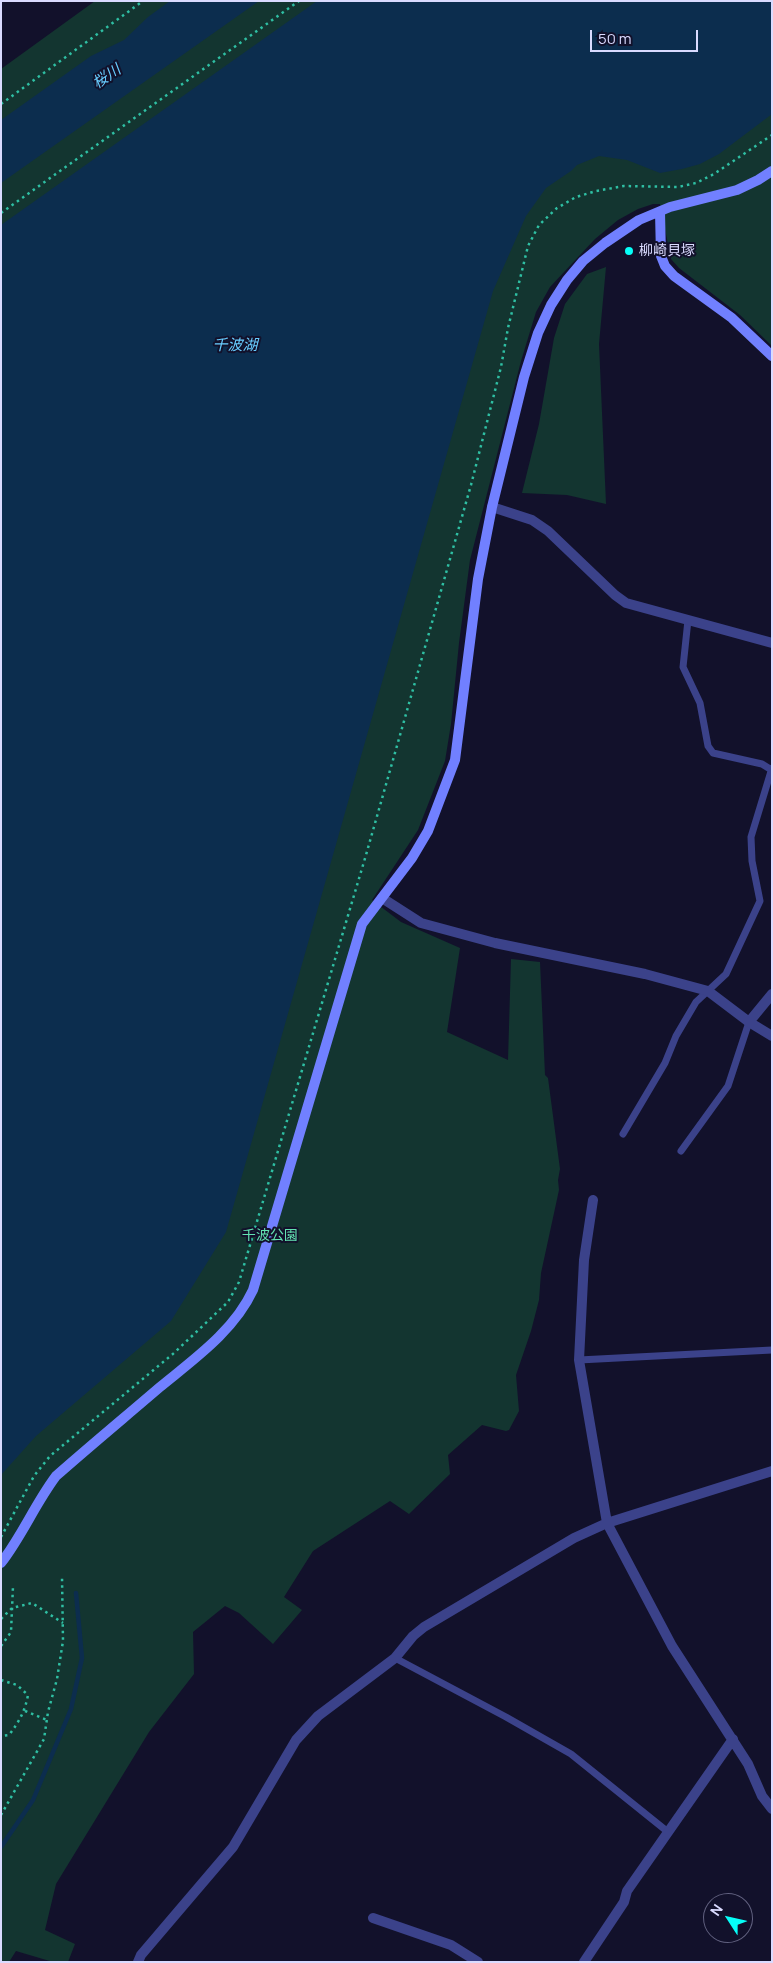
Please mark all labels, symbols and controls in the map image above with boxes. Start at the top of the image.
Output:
scale bar [593,20,700,52]
text: 50 m [598,28,632,49]
water label: 桜川 [90,61,124,93]
place label: 柳崎貝塚 [639,243,695,259]
marker: 柳崎貝塚 [623,245,635,257]
water label: 千波湖 [213,337,257,355]
park label: 千波公園 [242,1228,298,1244]
north arrow [703,1893,753,1943]
text: N [705,1900,727,1919]

